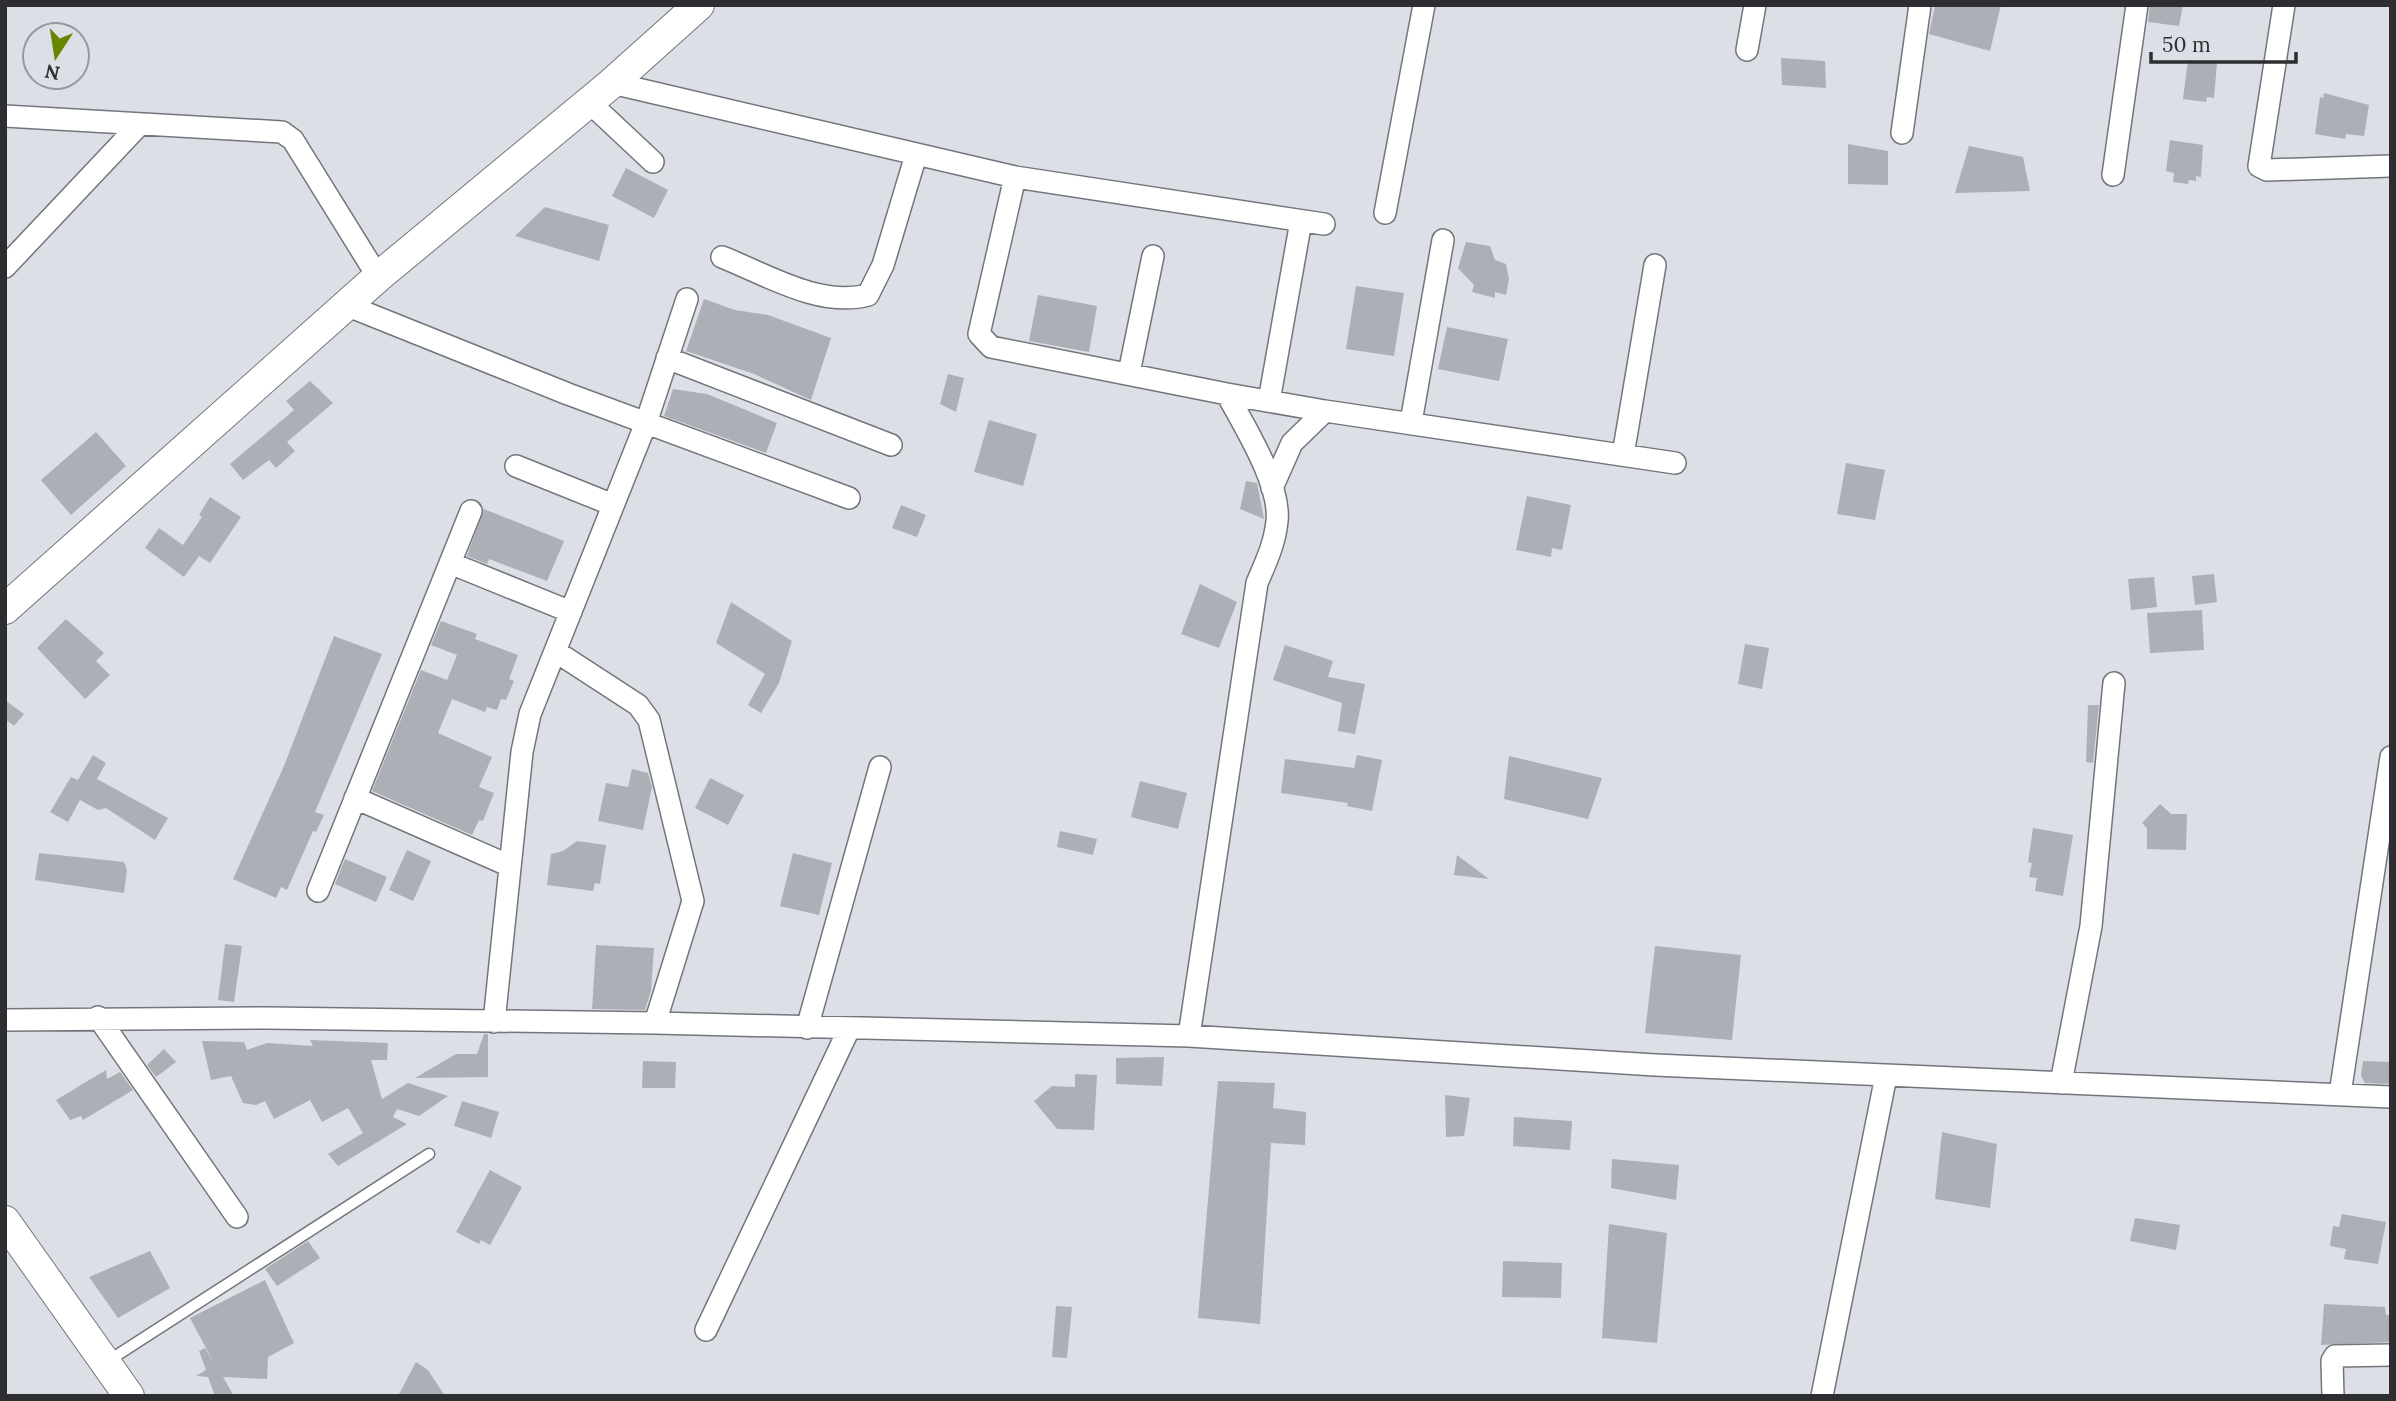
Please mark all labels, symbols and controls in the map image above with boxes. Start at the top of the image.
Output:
north arrow [21,21,91,91]
scale bar [2151,21,2296,65]
text: 50 m [2162,31,2211,58]
text: N [42,59,62,86]

